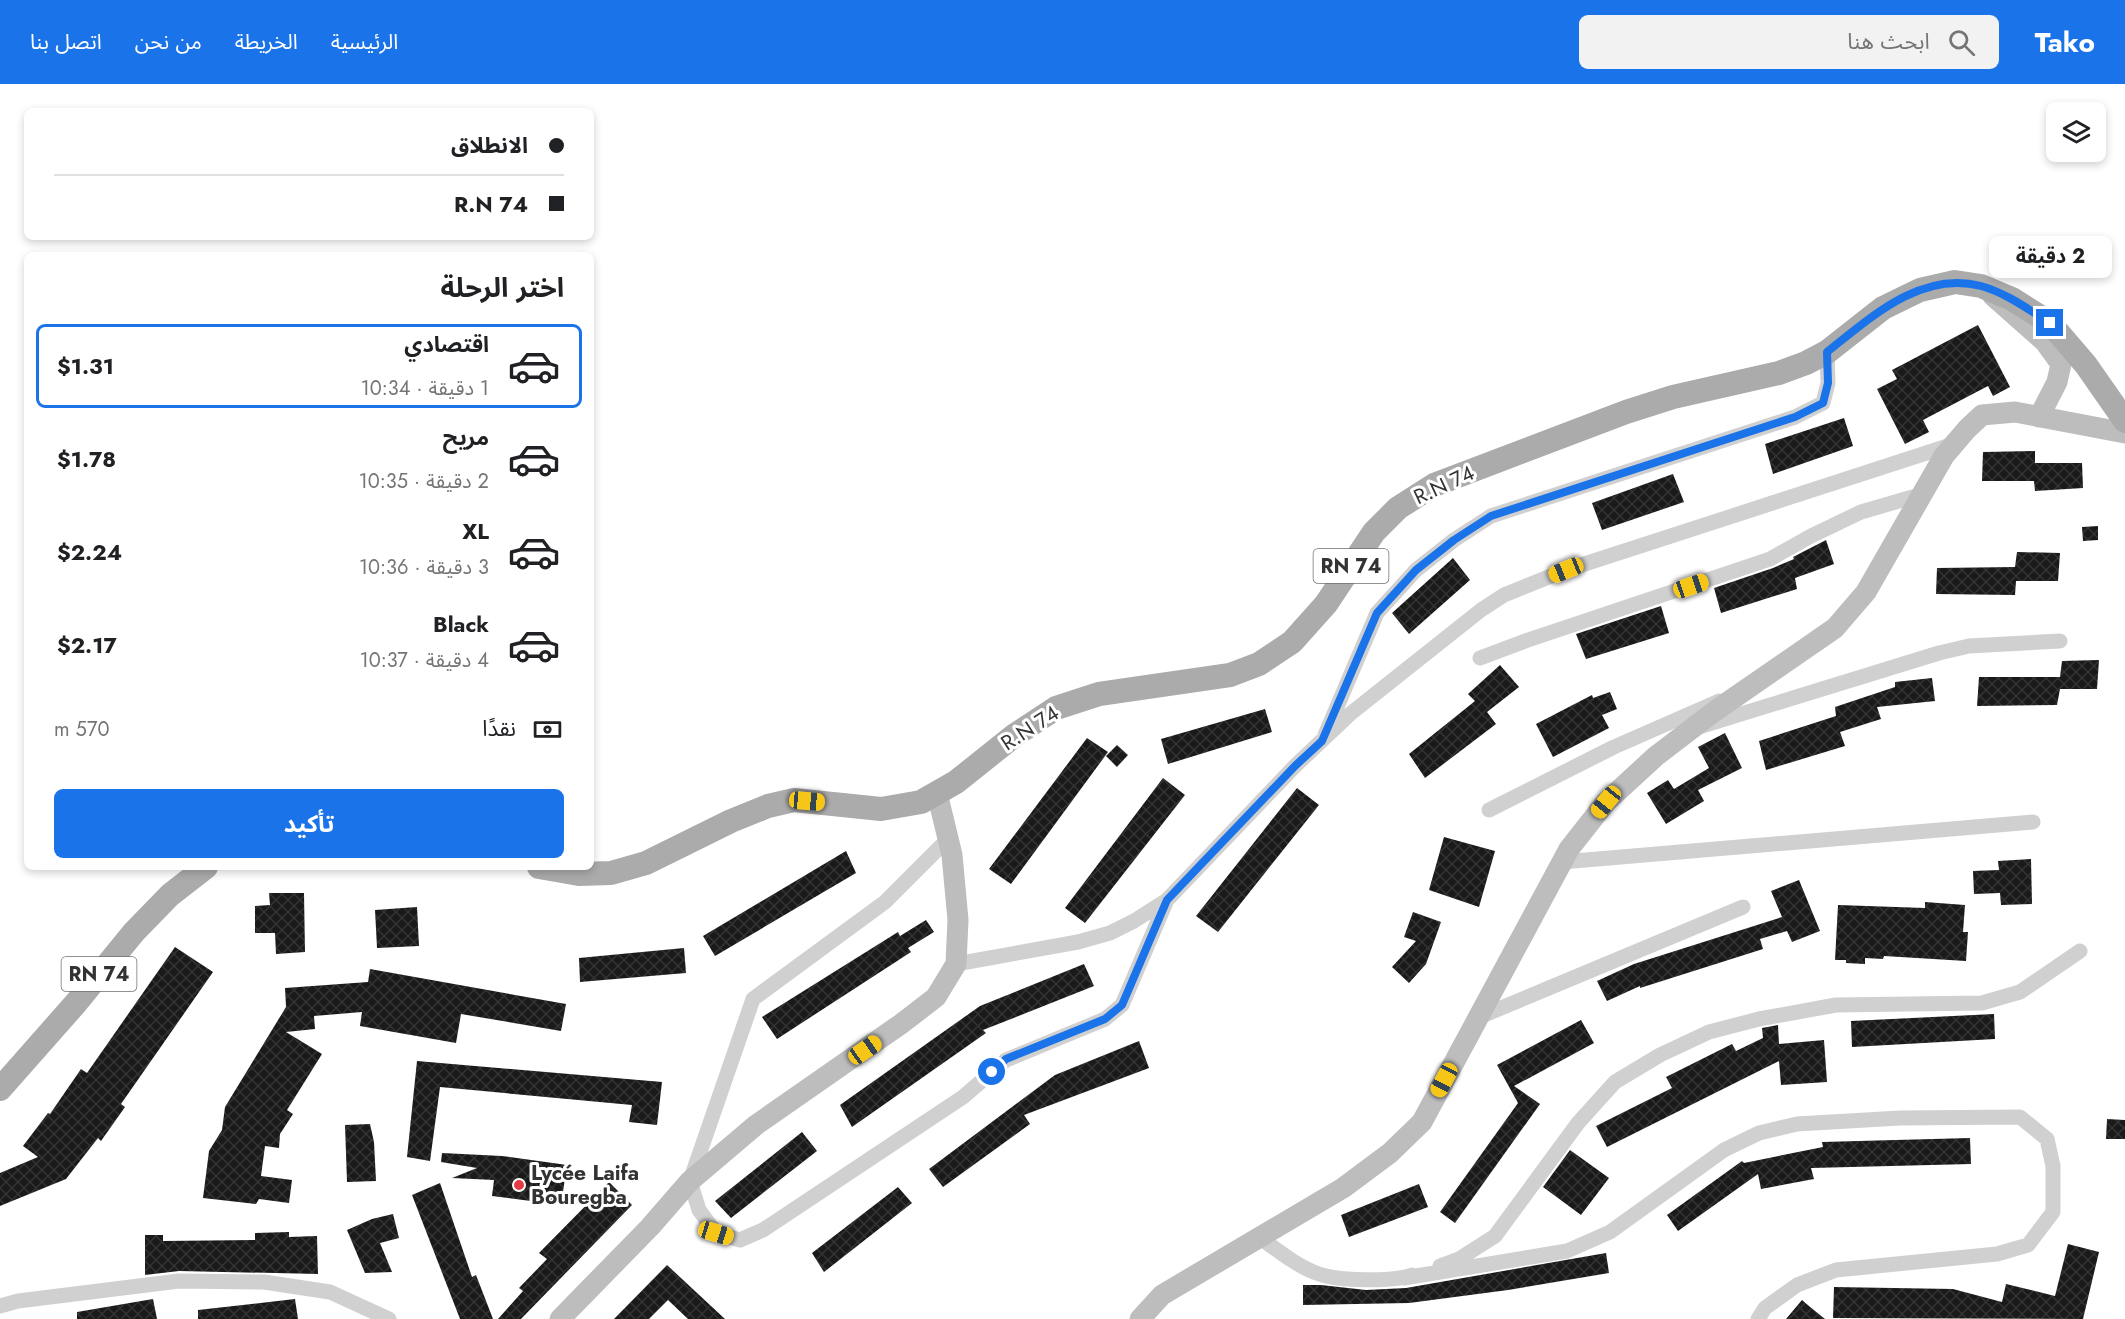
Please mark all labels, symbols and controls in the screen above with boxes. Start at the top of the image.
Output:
search box [1579,15,1999,69]
text: Tako [2035,22,2095,63]
text: ابحث هنا [1847,25,1930,57]
icon: search [1945,26,1978,59]
text: اتصل بنا [30,27,102,57]
text: من نحن [135,27,202,57]
text: الخريطة [235,27,298,57]
text: الرئيسية [331,27,398,57]
map controls [2046,102,2106,162]
button: layers [2046,102,2106,162]
text: الانطلاق [451,129,528,161]
text: R.N 74 [454,188,528,220]
callout: 2 دقيقة [1988,236,2112,278]
text: 2 دقيقة [2016,242,2085,271]
text: اختر الرحلة [441,268,564,307]
route end [2036,309,2063,336]
text: اقتصادي [404,328,489,360]
icon: car [507,339,561,393]
text: $1.31 [57,350,114,382]
text: 1 دقيقة · 10:34 [361,374,489,403]
text: مريح [443,421,489,453]
icon: car [507,432,561,486]
text: $1.78 [57,443,116,475]
street label: R.N 74 [1409,458,1479,512]
text: 2 دقيقة · 10:35 [359,467,489,496]
text: XL [462,515,489,547]
icon: car [507,525,561,579]
text: $2.24 [57,536,122,568]
road number: RN 74 [1314,549,1388,583]
text: 3 دقيقة · 10:36 [359,553,489,582]
car [1546,555,1586,585]
car [1671,572,1711,600]
text: Black [433,608,489,640]
icon: car [507,618,561,672]
text: $2.17 [57,629,117,661]
text: 4 دقيقة · 10:37 [360,646,489,675]
street label: R.N 74 [995,698,1065,758]
text: نقدًا [482,712,516,744]
icon: cash [531,713,564,746]
text: 570 m [54,715,109,744]
car [1588,782,1624,822]
button: تأكيد [54,789,564,858]
car [788,790,826,812]
road number: RN 74 [62,957,136,991]
car [845,1032,885,1068]
route start [978,1058,1005,1085]
car [1428,1060,1460,1100]
place label: Lycée Laifa Bouregba [531,1158,639,1212]
marker: Lycée Laifa Bouregba [512,1178,526,1192]
car [696,1219,736,1247]

